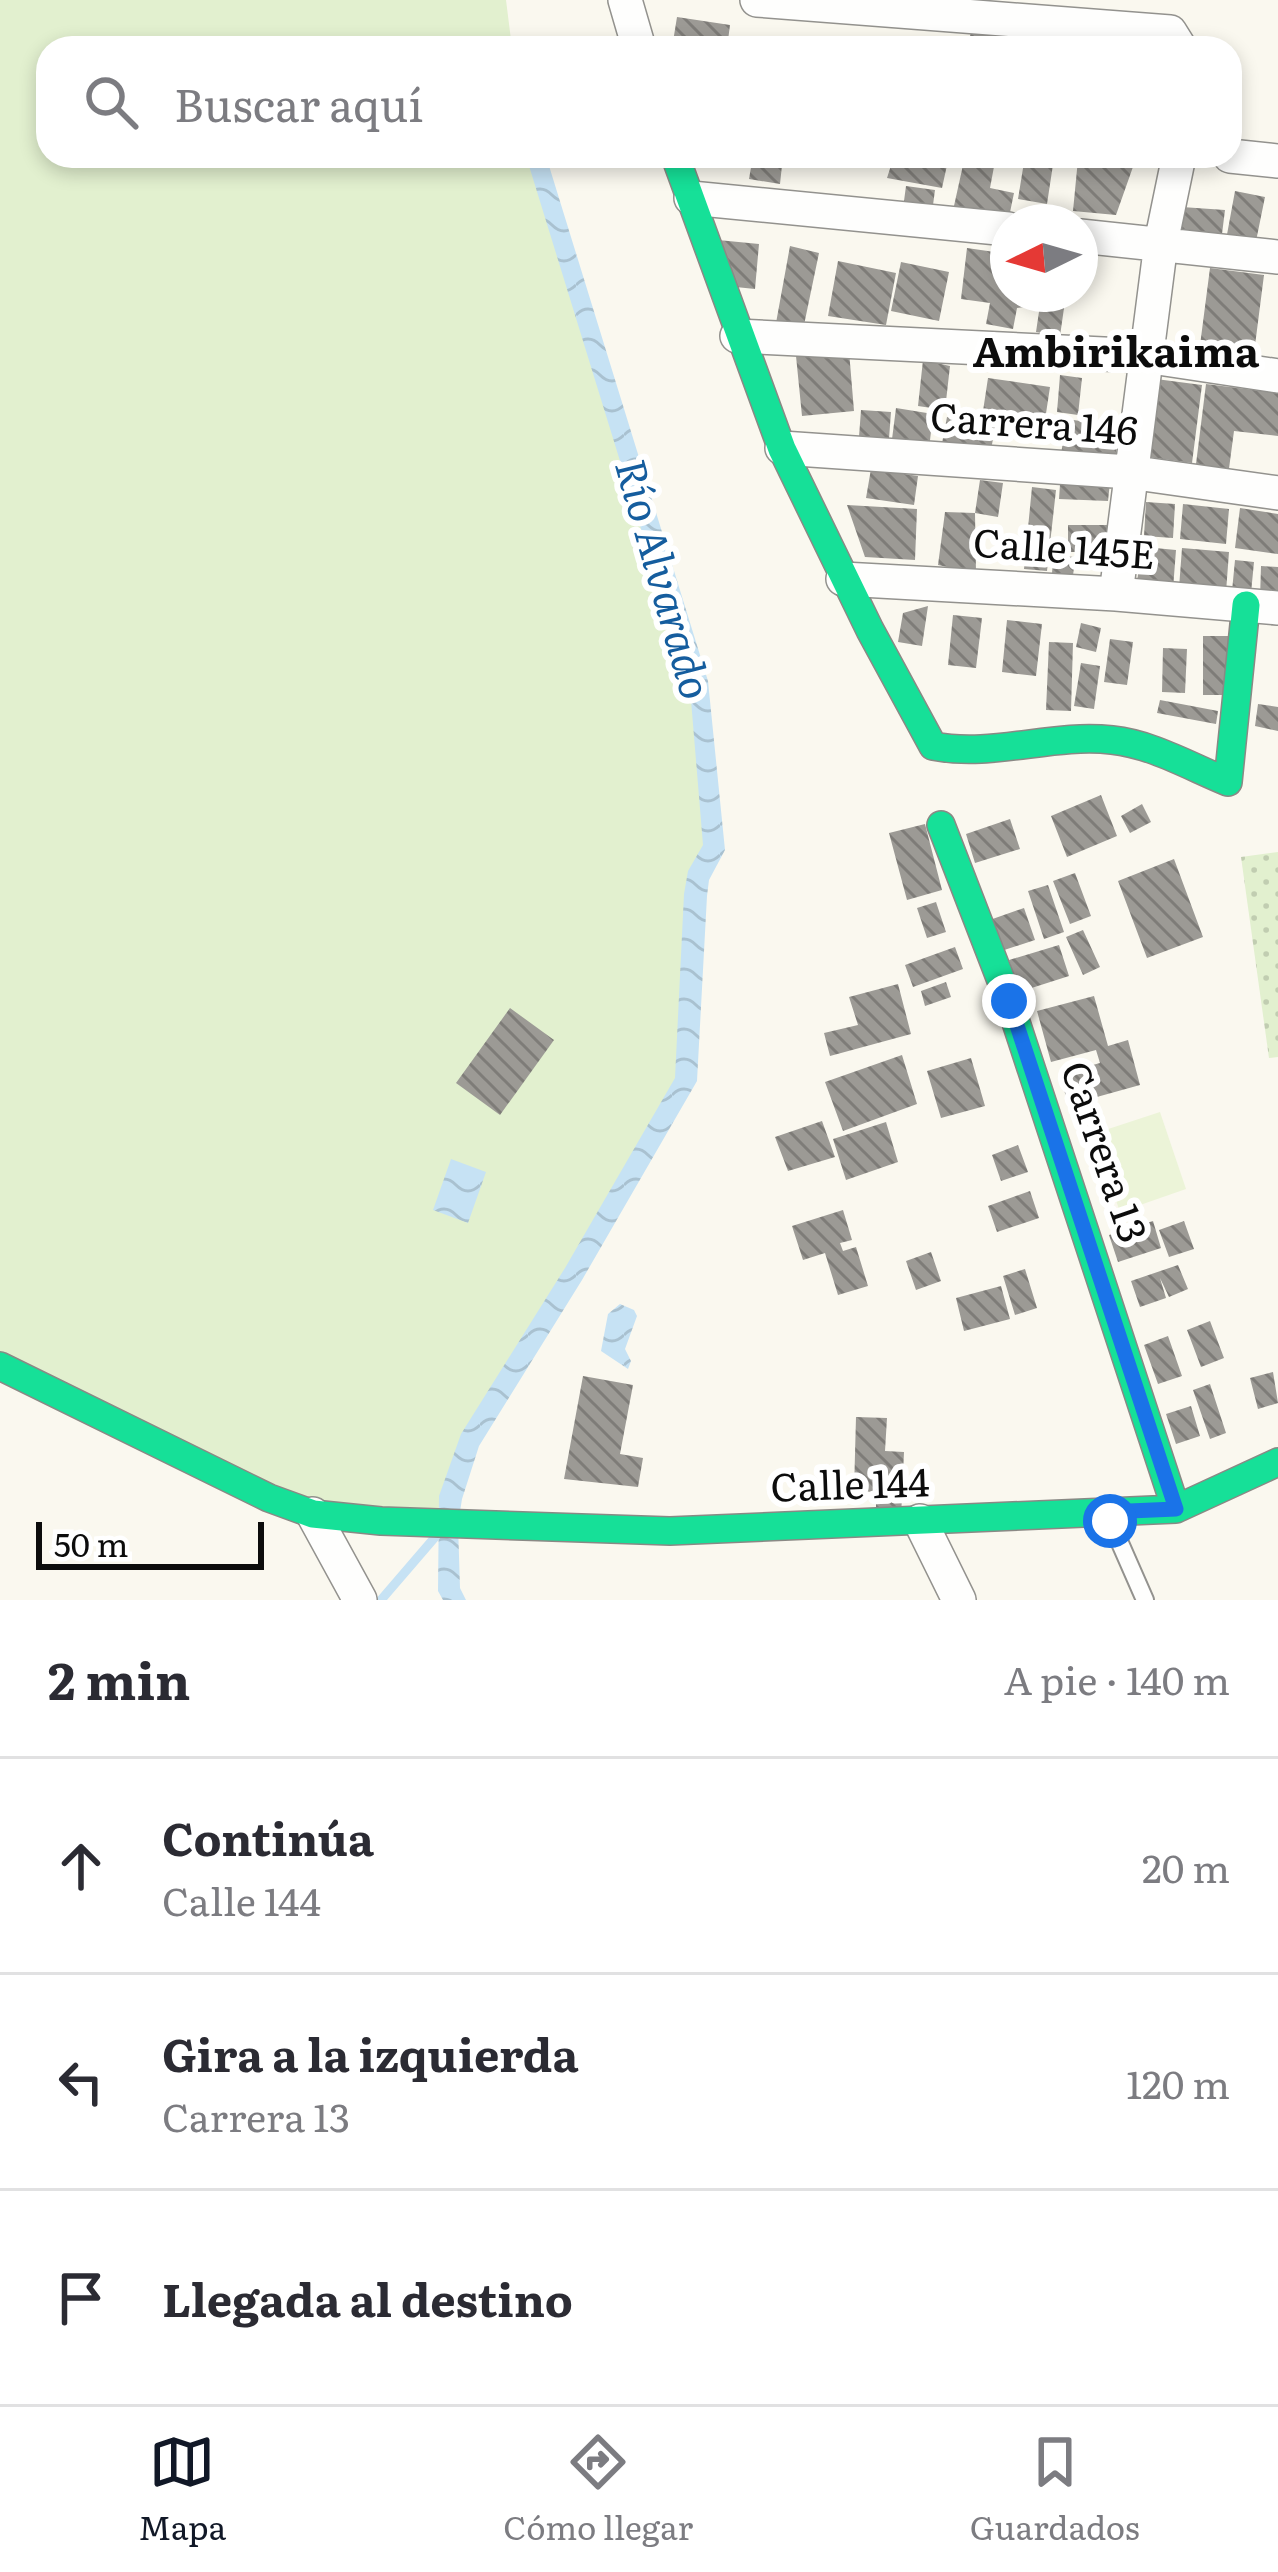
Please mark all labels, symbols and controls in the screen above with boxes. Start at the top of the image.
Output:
search box [36,36,1242,168]
icon: search [78,69,144,135]
text: Buscar aquí [174,69,423,136]
north arrow [990,204,1098,312]
district label: Ambirikaima [973,318,1260,380]
street label: Carrera 146 [929,385,1140,457]
water label: Río Alvarado [602,451,730,706]
street label: Calle 145E [971,511,1157,581]
route end [982,974,1036,1028]
street label: Carrera 13 [1049,1053,1165,1249]
street label: Calle 144 [769,1450,930,1514]
route start [1083,1494,1137,1548]
scale bar [36,1516,264,1569]
text: 50 m [54,1518,128,1567]
text: 2 min [48,1640,191,1716]
text: A pie · 140 m [1004,1649,1230,1707]
text: Continúa [162,1803,374,1870]
icon: ahead [48,1833,114,1899]
text: 20 m [1142,1837,1230,1895]
text: Calle 144 [162,1870,321,1928]
text: Gira a la izquierda [162,2019,578,2086]
icon: left [48,2049,114,2115]
text: 120 m [1126,2053,1230,2111]
text: Carrera 13 [162,2086,350,2144]
text: Llegada al destino [162,2264,573,2331]
icon: arrive [48,2265,114,2331]
tab: Mapa [138,2429,226,2550]
tab: Cómo llegar [503,2429,693,2550]
tab: Guardados [970,2429,1140,2550]

